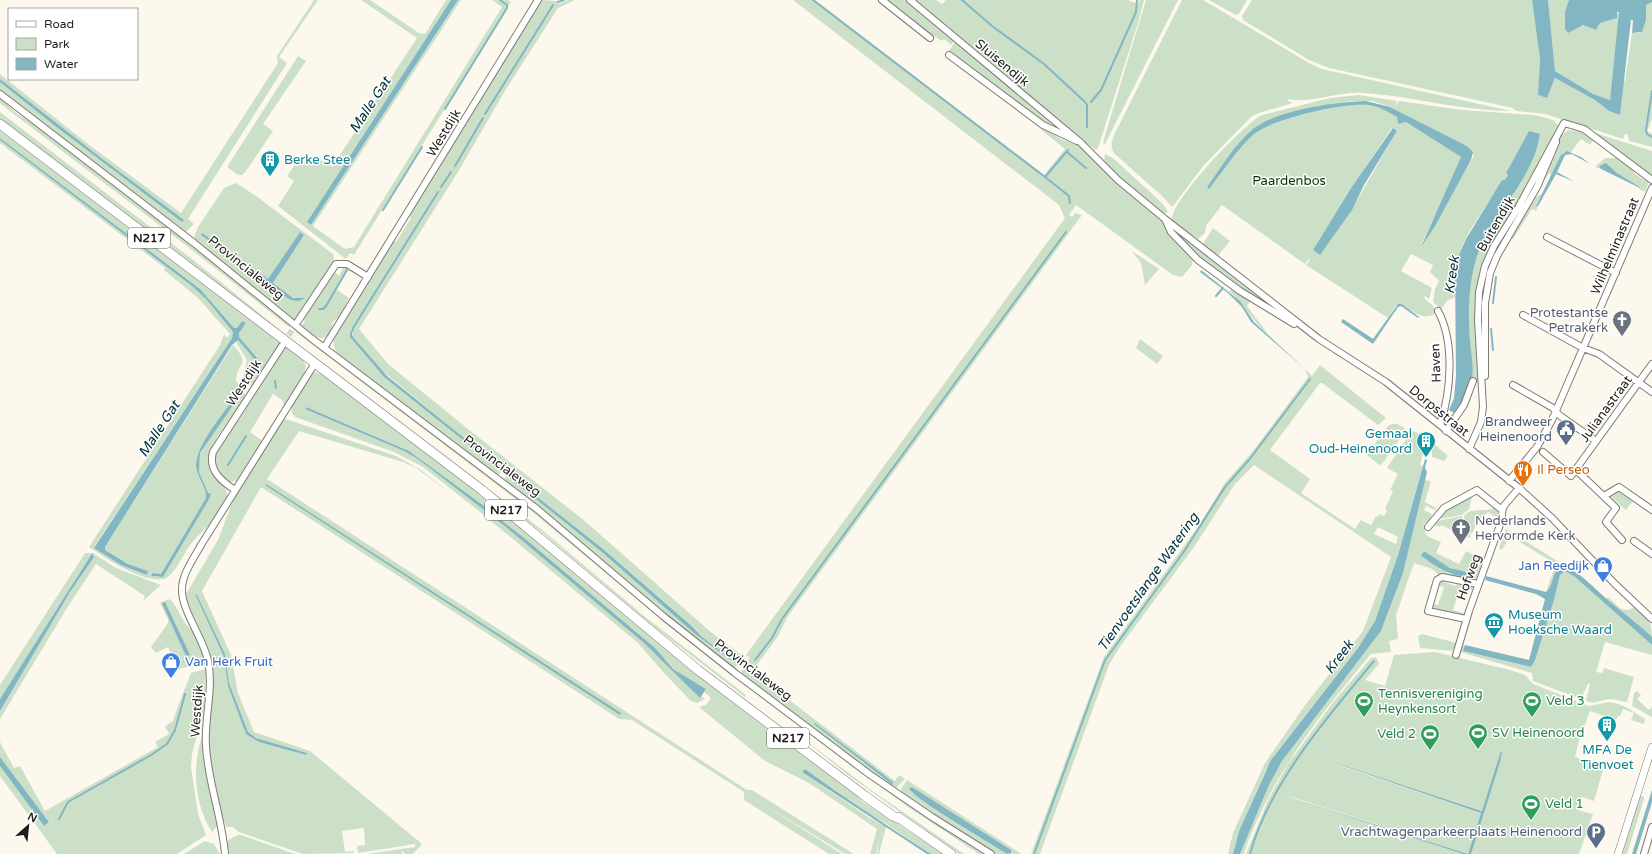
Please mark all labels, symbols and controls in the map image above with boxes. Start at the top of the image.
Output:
legend [8,8,138,80]
text: Road [44,17,74,31]
street label: Sluisendijk [972,36,1032,90]
text: Park [44,37,70,51]
text: Water [44,57,79,71]
water label: Malle Gat [346,72,395,136]
street label: Westdijk [424,106,464,160]
building icon: Berke Stee [259,149,281,177]
place label: Berke Stee [284,152,350,168]
park label: Paardenbos [1252,173,1326,189]
street label: Buitendijk [1474,193,1518,255]
street label: Wilhelminastraat [1587,195,1643,297]
road number: N217 [128,228,170,248]
street label: Provincialeweg [205,233,287,303]
water label: Kreek [1441,254,1463,295]
place label: Protestantse Petrakerk [1530,305,1608,336]
church icon: Protestantse Petrakerk [1611,309,1633,337]
street label: Haven [1427,343,1445,383]
street label: Westdijk [223,356,265,410]
street label: Julianastraat [1576,373,1636,445]
street label: Dorpsstraat [1406,382,1472,440]
water label: Malle Gat [135,396,184,460]
place label: Brandweer Heinenoord [1480,414,1552,445]
public building icon: Brandweer Heinenoord [1555,418,1577,446]
place label: Gemaal Oud-Heinenoord [1309,426,1412,457]
building icon: Gemaal Oud-Heinenoord [1415,430,1437,458]
street label: Provincialeweg [460,432,544,500]
restaurant icon: Il Perseo [1512,459,1534,487]
place label: Il Perseo [1537,462,1590,478]
road number: N217 [485,500,527,520]
water label: Tienvoetslange Watering [1094,509,1203,654]
place label: Nederlands Hervormde Kerk [1475,513,1576,544]
church icon: Nederlands Hervormde Kerk [1450,517,1472,545]
street label: Hofweg [1453,552,1485,602]
shop icon: Jan Reedijk [1592,555,1614,583]
place label: Jan Reedijk [1519,558,1589,574]
place label: Museum Hoeksche Waard [1508,607,1612,638]
museum icon: Museum Hoeksche Waard [1483,611,1505,639]
street label: Provincialeweg [711,636,795,704]
water label: Kreek [1321,636,1358,677]
shop icon: Van Herk Fruit [160,651,182,679]
place label: Van Herk Fruit [185,654,273,670]
street label: Westdijk [187,684,207,738]
place label: Tennisvereniging Heynkensort [1378,686,1483,717]
sports icon: Tennisvereniging Heynkensort [1353,690,1375,718]
sports icon: Veld 3 [1521,690,1543,718]
place label: Veld 3 [1546,693,1585,709]
building icon: MFA De Tienvoet [1596,714,1618,742]
sports icon: SV Heinenoord [1467,722,1489,750]
sports icon: Veld 2 [1419,723,1441,751]
place label: SV Heinenoord [1492,725,1585,741]
place label: Veld 2 [1377,726,1416,742]
road number: N217 [767,728,809,748]
place label: MFA De Tienvoet [1580,742,1634,773]
sports icon: Veld 1 [1520,793,1542,821]
place label: Veld 1 [1545,796,1584,812]
north arrow [8,806,48,846]
text: N [25,810,39,825]
parking icon: Vrachtwagenparkeerplaats Heinenoord [1585,821,1607,849]
place label: Vrachtwagenparkeerplaats Heinenoord [1341,824,1582,840]

